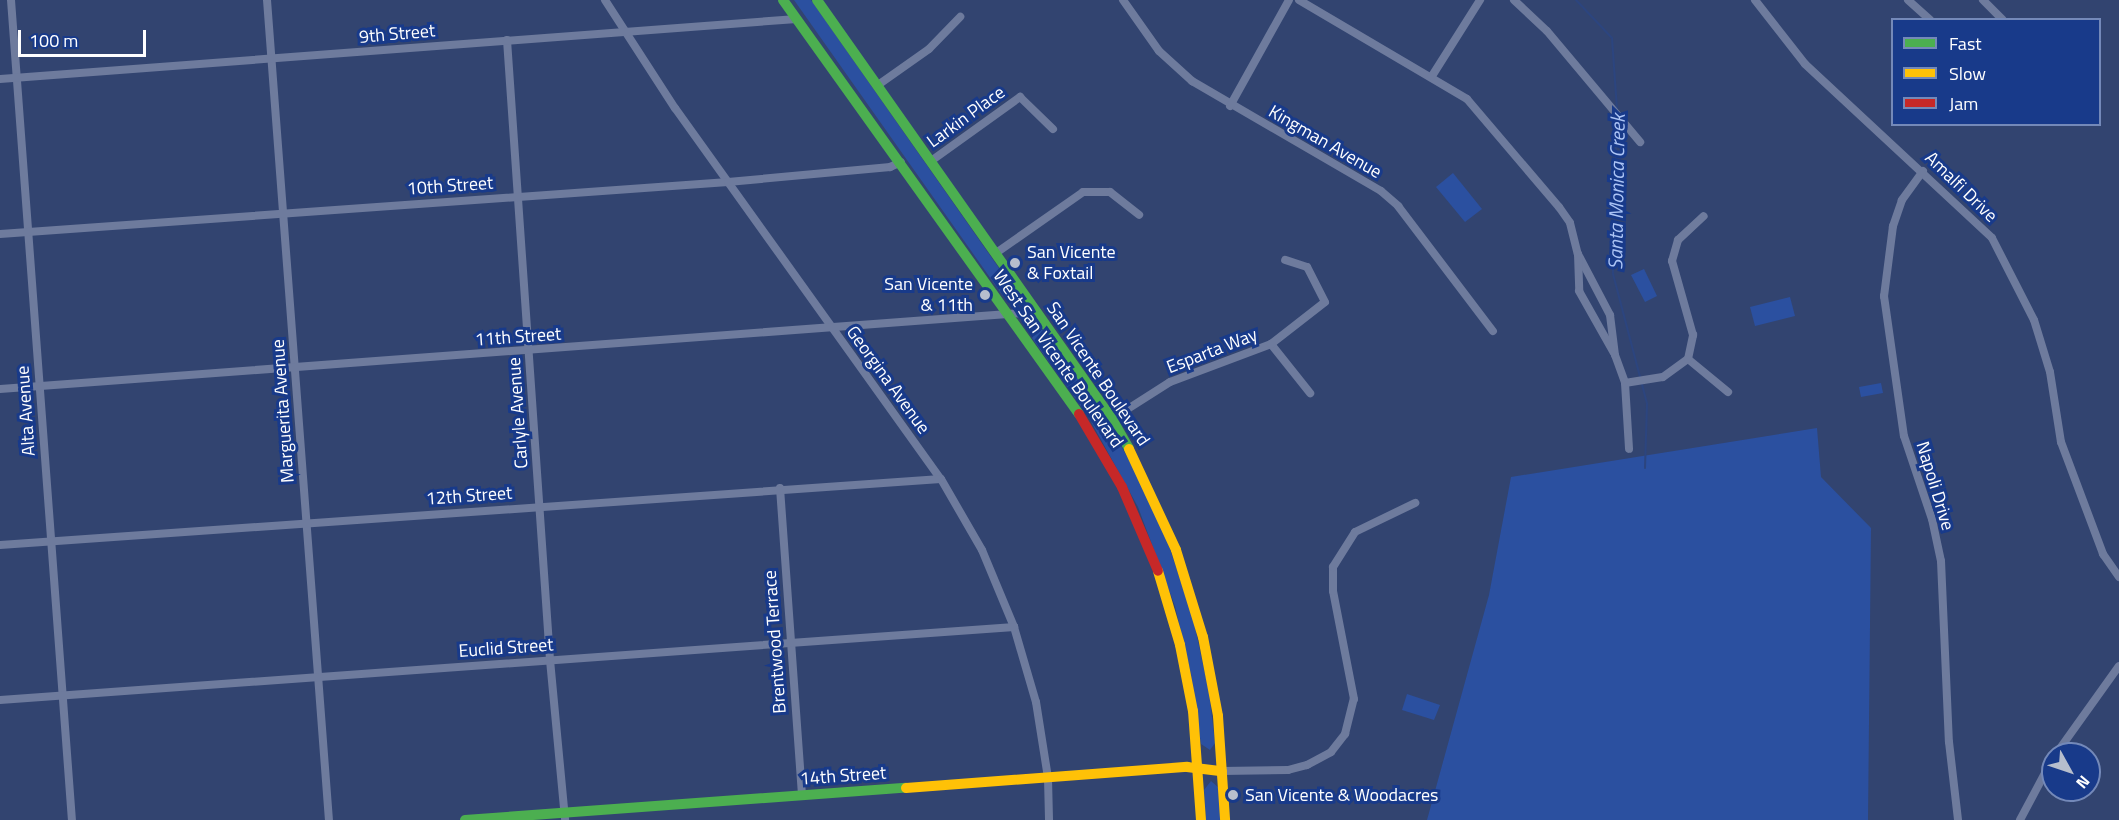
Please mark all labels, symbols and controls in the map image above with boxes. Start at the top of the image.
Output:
scale bar [21,18,148,56]
legend [1891,18,2101,126]
street label: 9th Street [358,20,436,48]
text: 100 m [29,27,78,54]
text: Fast [1949,30,1982,57]
text: Slow [1949,60,1986,87]
street label: Larkin Place [923,82,1009,152]
text: Jam [1949,90,1978,117]
street label: Kingman Avenue [1265,101,1385,183]
water label: Santa Monica Creek [1603,114,1629,270]
street label: Amalfi Drive [1920,147,2002,227]
street label: 10th Street [406,172,494,200]
place label: San Vicente & Foxtail [1027,242,1116,284]
marker: San Vicente & Foxtail [1008,256,1022,270]
street label: West San Vicente Boulevard [988,266,1128,452]
place label: San Vicente & 11th [884,274,973,316]
marker: San Vicente & 11th [978,288,992,302]
street label: San Vicente Boulevard [1042,298,1154,450]
street label: Georgina Avenue [842,322,934,438]
street label: 11th Street [474,323,562,351]
street label: Esparta Way [1163,324,1261,378]
street label: Marguerita Avenue [267,338,299,484]
street label: Carlyle Avenue [503,357,533,469]
street label: Alta Avenue [12,365,40,457]
street label: Napoli Drive [1911,439,1959,533]
street label: 12th Street [425,482,513,510]
street label: Brentwood Terrace [759,570,791,714]
street label: Euclid Street [458,634,554,662]
north arrow [2041,742,2101,802]
street label: 14th Street [799,762,887,790]
text: N [2070,770,2096,794]
place label: San Vicente & Woodacres [1245,784,1438,806]
marker: San Vicente & Woodacres [1226,788,1240,802]

